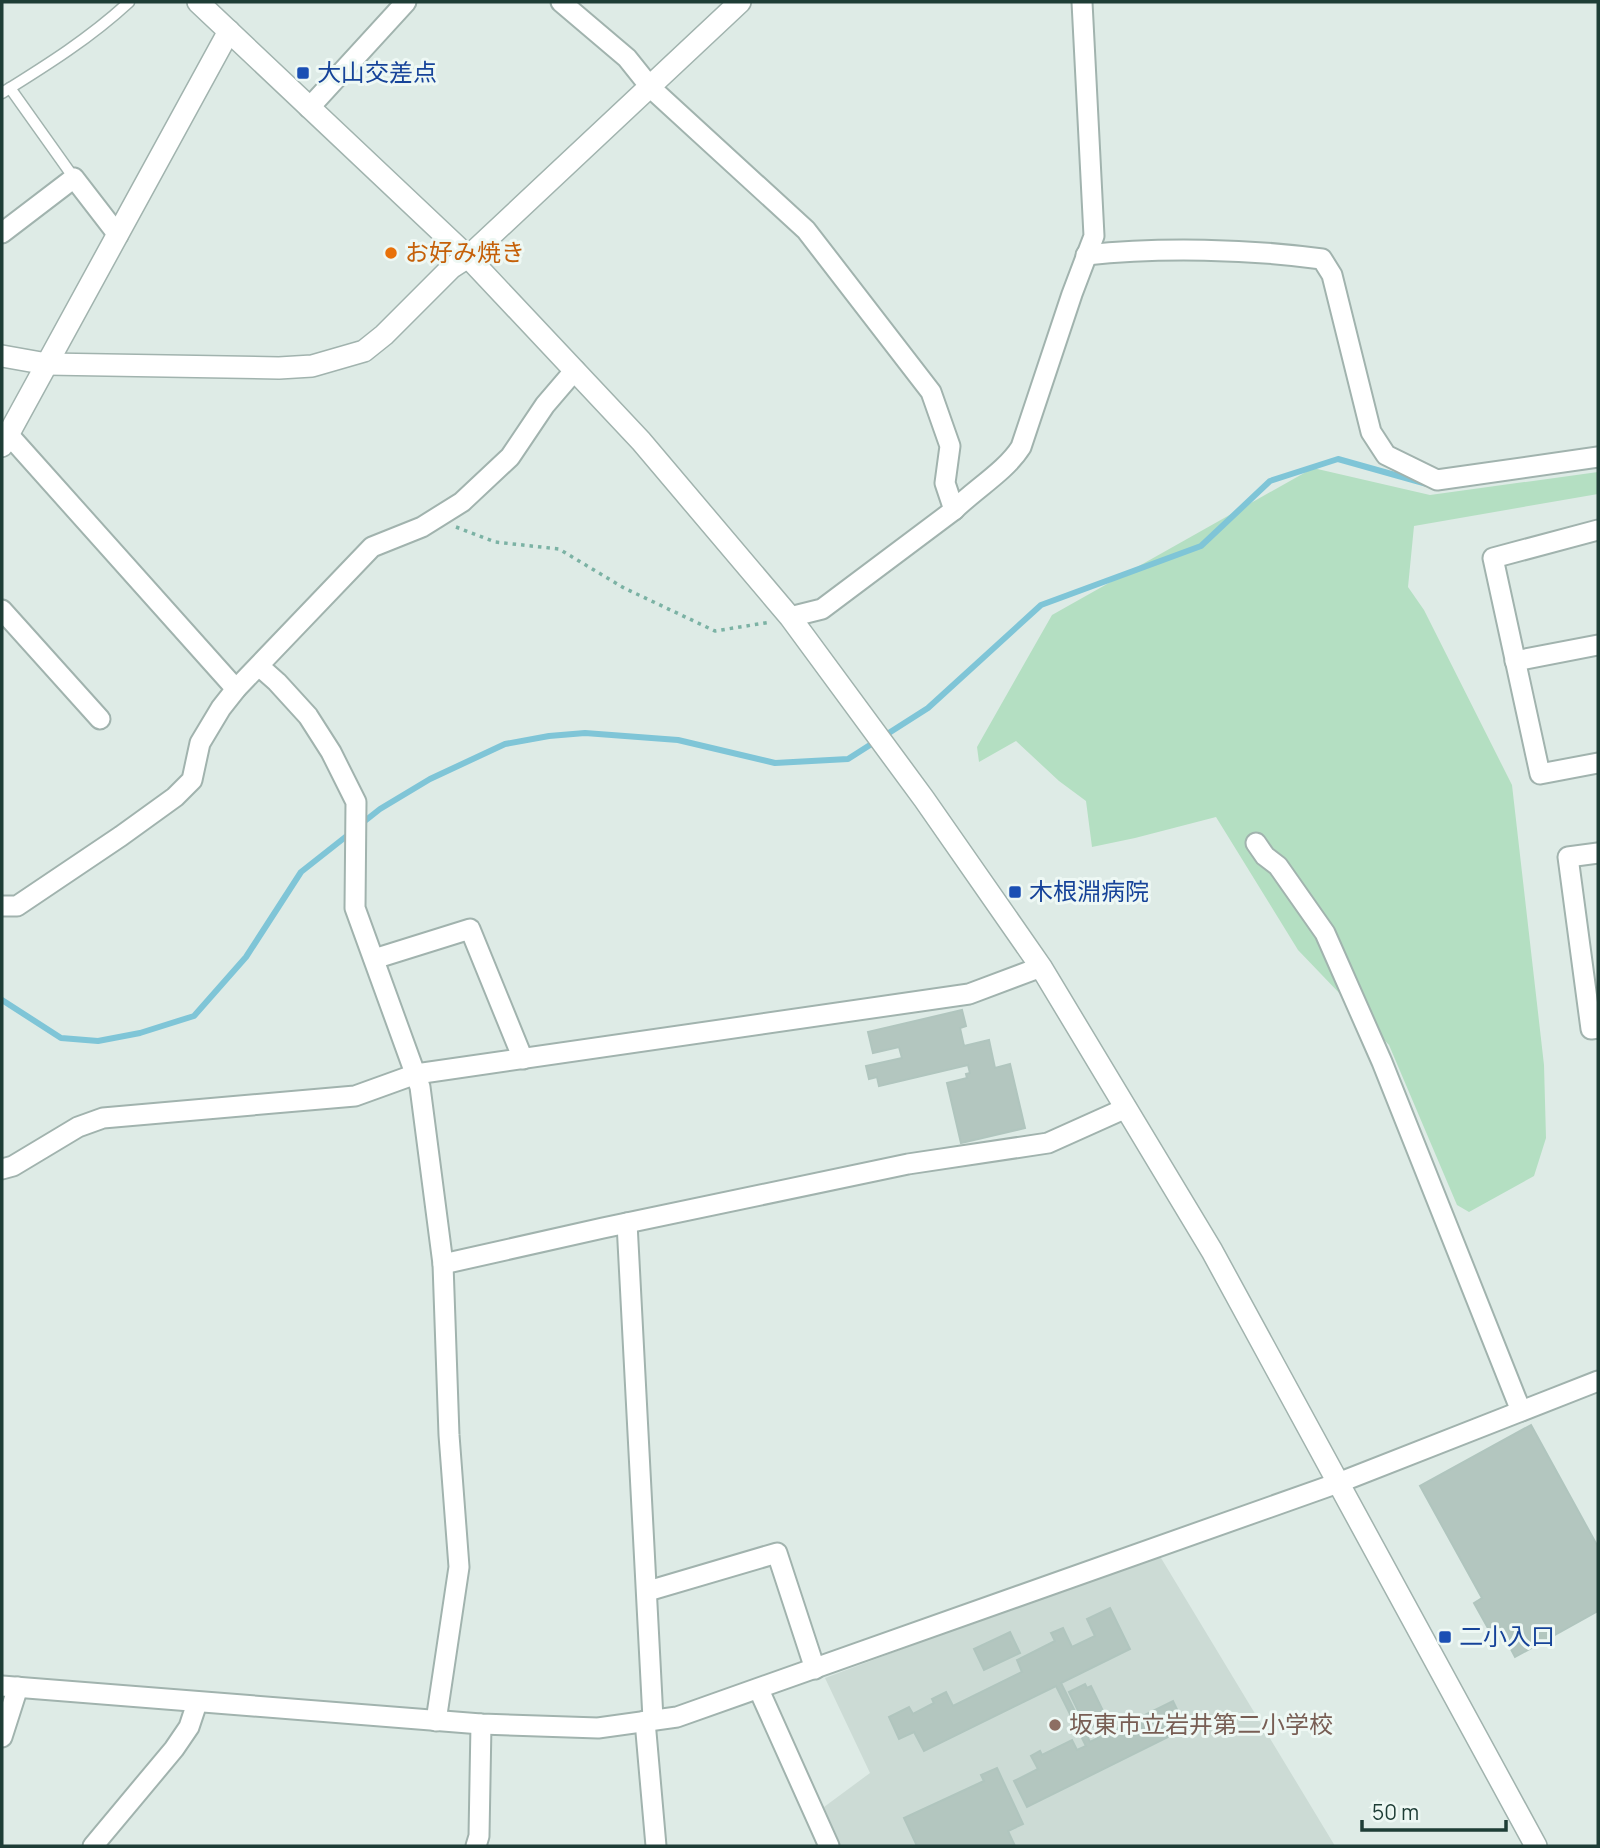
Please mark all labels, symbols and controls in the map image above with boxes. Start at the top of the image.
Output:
place label: 大山交差点 [317,55,437,88]
marker: 大山交差点 [295,65,311,81]
place label: お好み焼き [405,235,525,268]
marker: お好み焼き [383,245,399,261]
place label: 木根淵病院 [1029,874,1149,907]
marker: 木根淵病院 [1007,884,1023,900]
place label: 二小入口 [1459,1619,1555,1652]
marker: 二小入口 [1437,1629,1453,1645]
place label: 坂東市立岩井第二小学校 [1069,1707,1333,1740]
marker: 坂東市立岩井第二小学校 [1047,1717,1063,1733]
scale bar [1362,1788,1506,1832]
text: 50 m [1372,1798,1419,1826]

